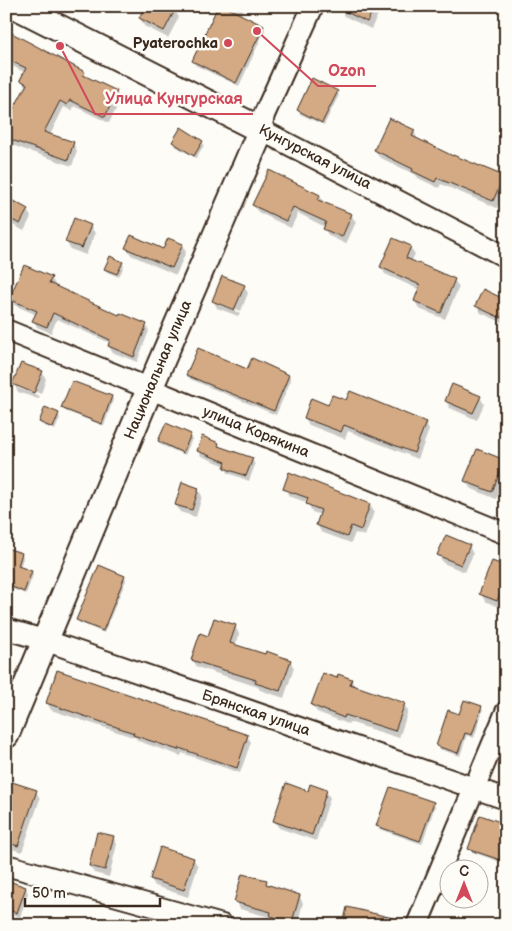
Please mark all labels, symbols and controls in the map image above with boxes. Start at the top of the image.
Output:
place label: Pyaterochka [133,34,218,53]
marker: Pyaterochka [222,37,234,49]
callout: Ozon [318,55,376,86]
text: Ozon [328,62,366,81]
callout: Улица Кунгурская [95,83,253,114]
text: Улица Кунгурская [105,90,243,109]
street label: Кунгурская улица [255,120,375,194]
street label: Национальная улица [120,297,196,443]
street label: улица Корякина [200,402,312,462]
street label: Брянская улица [199,686,313,741]
north arrow [440,858,490,908]
text: С [459,863,469,880]
scale bar [25,876,160,908]
text: 50 m [32,884,66,903]

